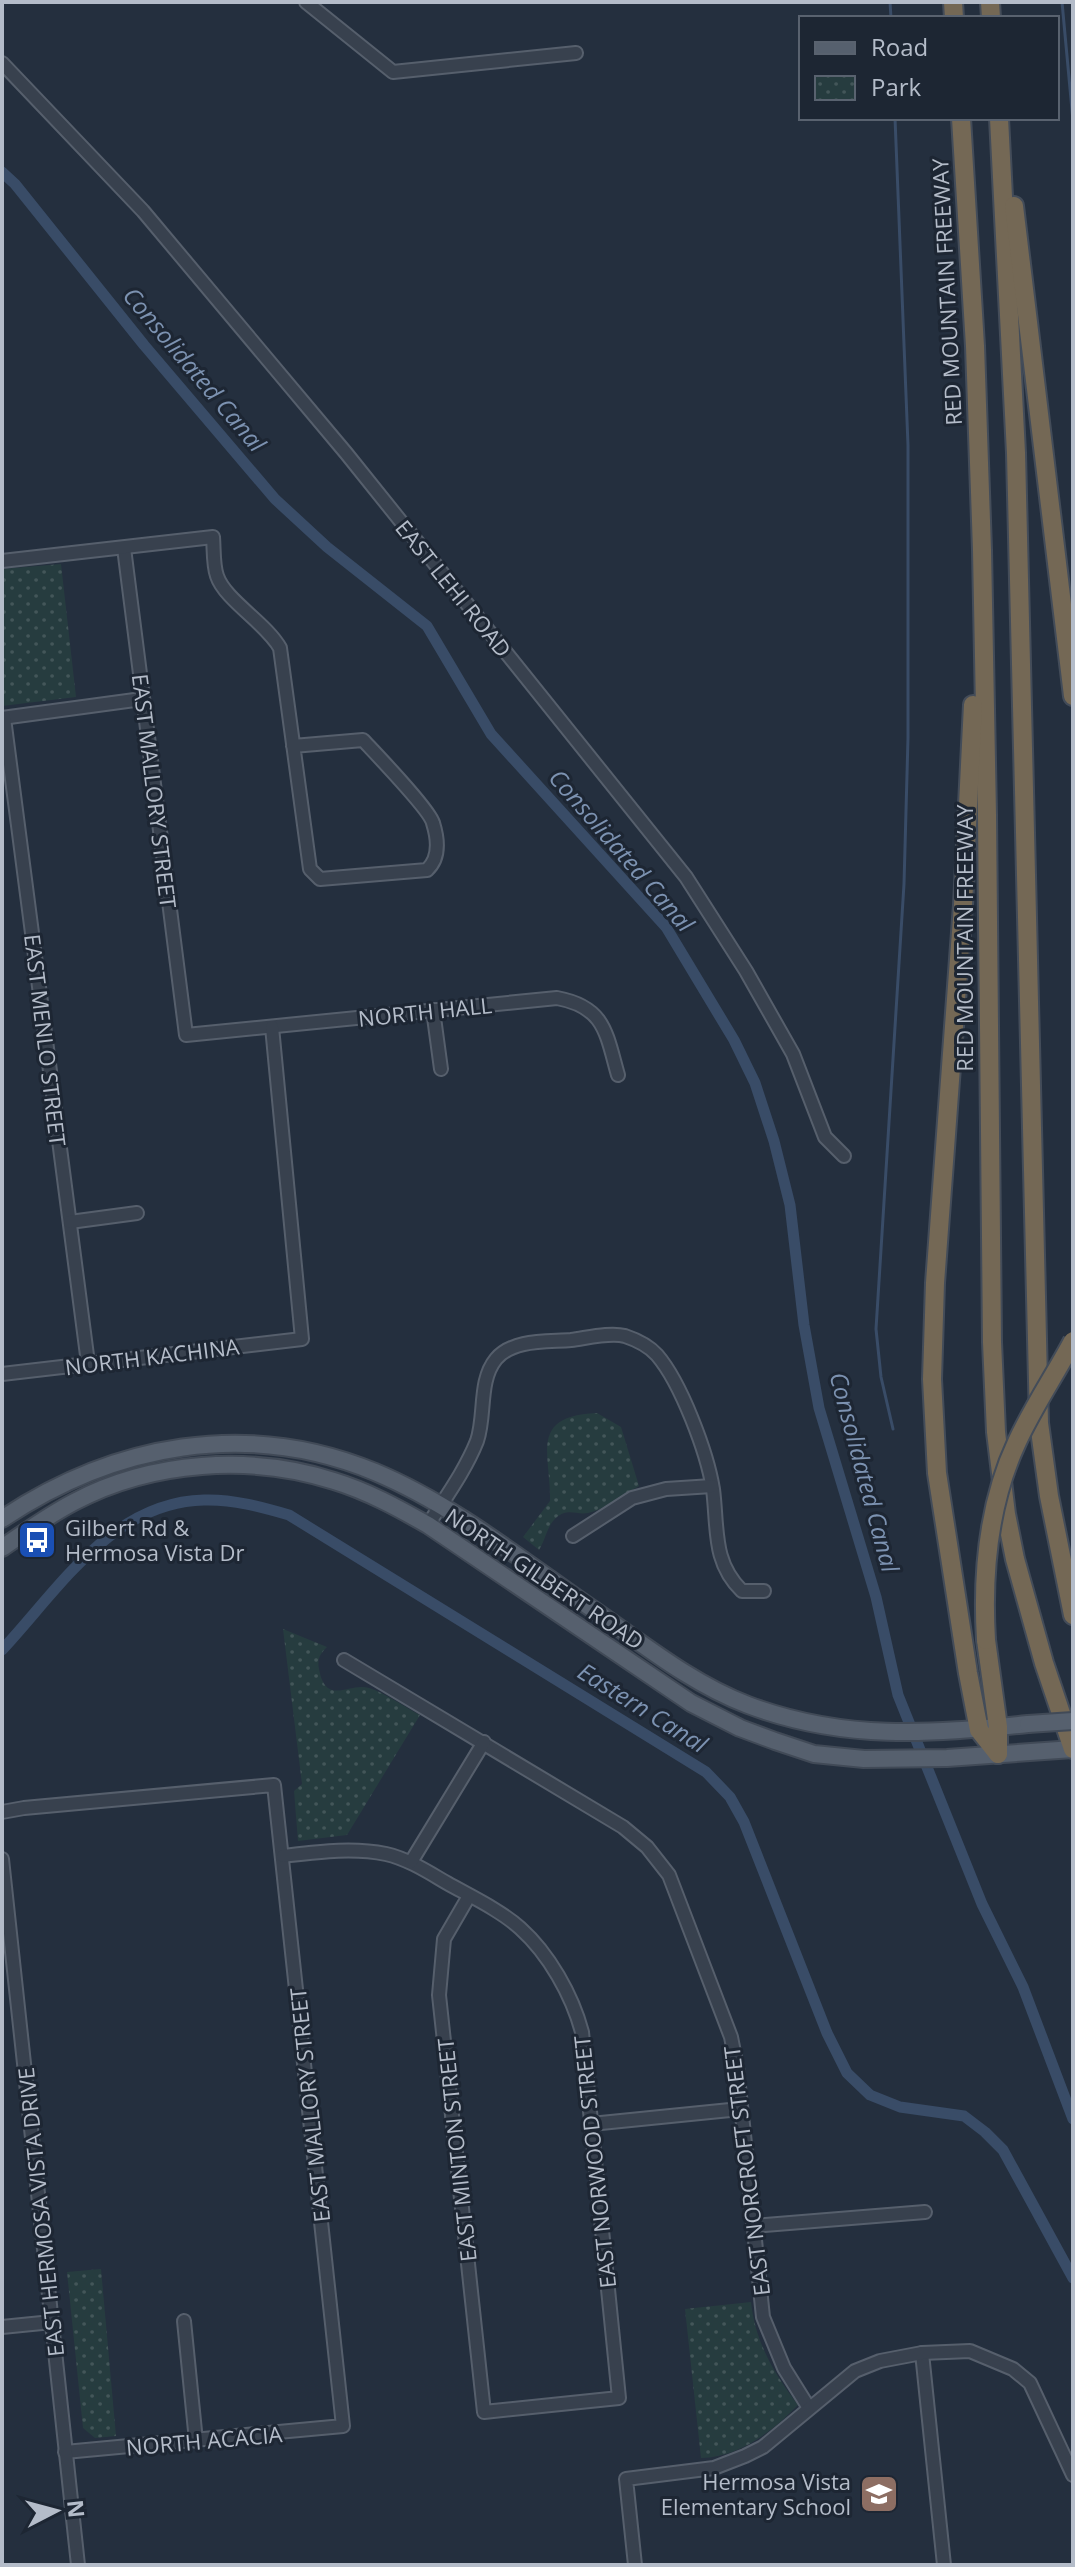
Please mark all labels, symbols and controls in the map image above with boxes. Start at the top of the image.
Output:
legend [799,16,1059,120]
text: Road [871,30,928,63]
text: Park [871,70,922,103]
street label: RED MOUNTAIN FREEWAY [924,157,968,426]
water label: Consolidated Canal [116,280,274,459]
street label: EAST LEHI ROAD [389,513,519,663]
street label: EAST MALLORY STREET [126,672,184,910]
water label: Consolidated Canal [542,761,703,939]
street label: RED MOUNTAIN FREEWAY [949,804,979,1072]
street label: EAST MENLO STREET [18,932,74,1148]
street label: NORTH HALL [357,989,493,1033]
street label: NORTH KACHINA [63,1330,241,1382]
water label: Consolidated Canal [822,1368,908,1577]
street label: NORTH GILBERT ROAD [440,1500,650,1656]
place label: Gilbert Rd & Hermosa Vista Dr [65,1512,244,1567]
bus stop icon: Gilbert Rd & Hermosa Vista Dr [16,1519,58,1561]
water label: Eastern Canal [572,1654,715,1760]
street label: EAST MALLORY STREET [282,1986,336,2224]
street label: EAST NORWOOD STREET [566,2034,622,2290]
street label: EAST MINTON STREET [429,2037,483,2263]
street label: EAST NORCROFT STREET [716,2044,776,2298]
street label: EAST HERMOSA VISTA DRIVE [10,2066,70,2358]
street label: NORTH ACACIA [125,2418,284,2462]
place label: Hermosa Vista Elementary School [661,2466,851,2521]
north arrow [16,2471,96,2551]
school or university icon: Hermosa Vista Elementary School [858,2473,900,2515]
text: N [61,2498,93,2519]

